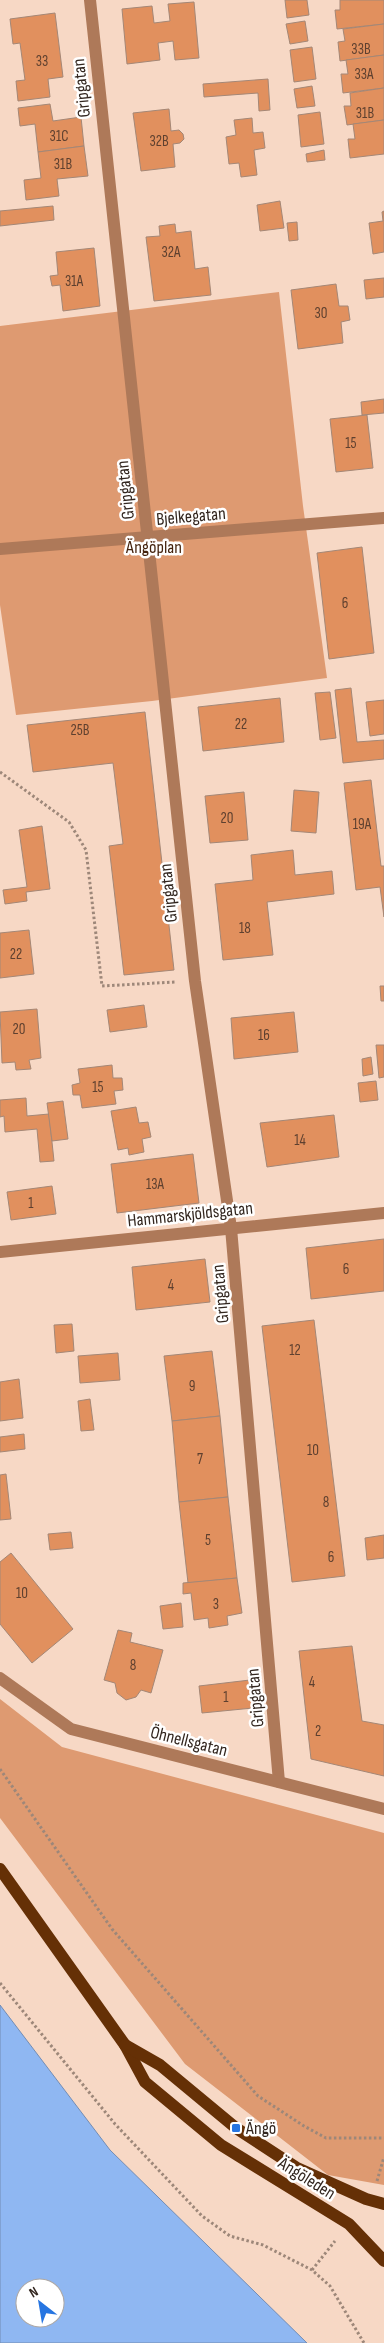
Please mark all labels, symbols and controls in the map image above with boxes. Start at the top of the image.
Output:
house number: 33B [351,40,371,59]
house number: 33 [36,52,48,71]
street label: Gripgatan [68,58,95,118]
house number: 33A [354,65,374,84]
house number: 31B [356,104,374,123]
house number: 31C [50,127,68,146]
house number: 32B [149,132,169,151]
house number: 31B [54,155,72,174]
house number: 32A [162,243,181,262]
house number: 31A [65,272,84,291]
house number: 30 [315,304,327,323]
house number: 15 [345,434,357,453]
street label: Gripgatan [112,460,139,520]
street label: Bjelkegatan [155,503,227,530]
park label: Ängöplan [125,537,182,558]
house number: 6 [342,594,348,613]
house number: 22 [235,715,247,734]
house number: 25B [71,721,90,740]
house number: 20 [221,809,233,828]
house number: 19A [353,815,372,834]
street label: Gripgatan [155,863,182,923]
house number: 18 [239,919,251,938]
house number: 22 [10,945,22,964]
house number: 20 [13,1020,25,1039]
house number: 16 [258,1026,270,1045]
house number: 15 [92,1078,104,1097]
house number: 14 [294,1131,306,1150]
house number: 13A [146,1175,165,1194]
house number: 1 [28,1194,34,1213]
street label: Hammarskjöldsgatan [126,1197,254,1232]
house number: 6 [343,1260,349,1279]
street label: Gripgatan [207,1264,234,1324]
house number: 4 [168,1276,174,1295]
house number: 12 [289,1341,301,1360]
house number: 9 [189,1377,195,1396]
house number: 10 [307,1441,319,1460]
house number: 7 [197,1450,203,1469]
house number: 8 [323,1493,329,1512]
house number: 5 [205,1531,211,1550]
house number: 6 [328,1548,334,1567]
house number: 10 [16,1584,28,1603]
house number: 3 [213,1595,219,1614]
house number: 8 [130,1656,136,1675]
street label: Gripgatan [242,1668,269,1728]
house number: 4 [309,1673,315,1692]
house number: 1 [223,1688,229,1707]
street label: Öhnellsgatan [148,1722,229,1761]
house number: 2 [315,1722,321,1741]
place label: Ängö [245,2118,276,2139]
marker: Ängö [230,2122,242,2134]
street label: Ängöleden [273,2152,339,2204]
north arrow [15,2278,65,2328]
text: N [26,2283,41,2301]

